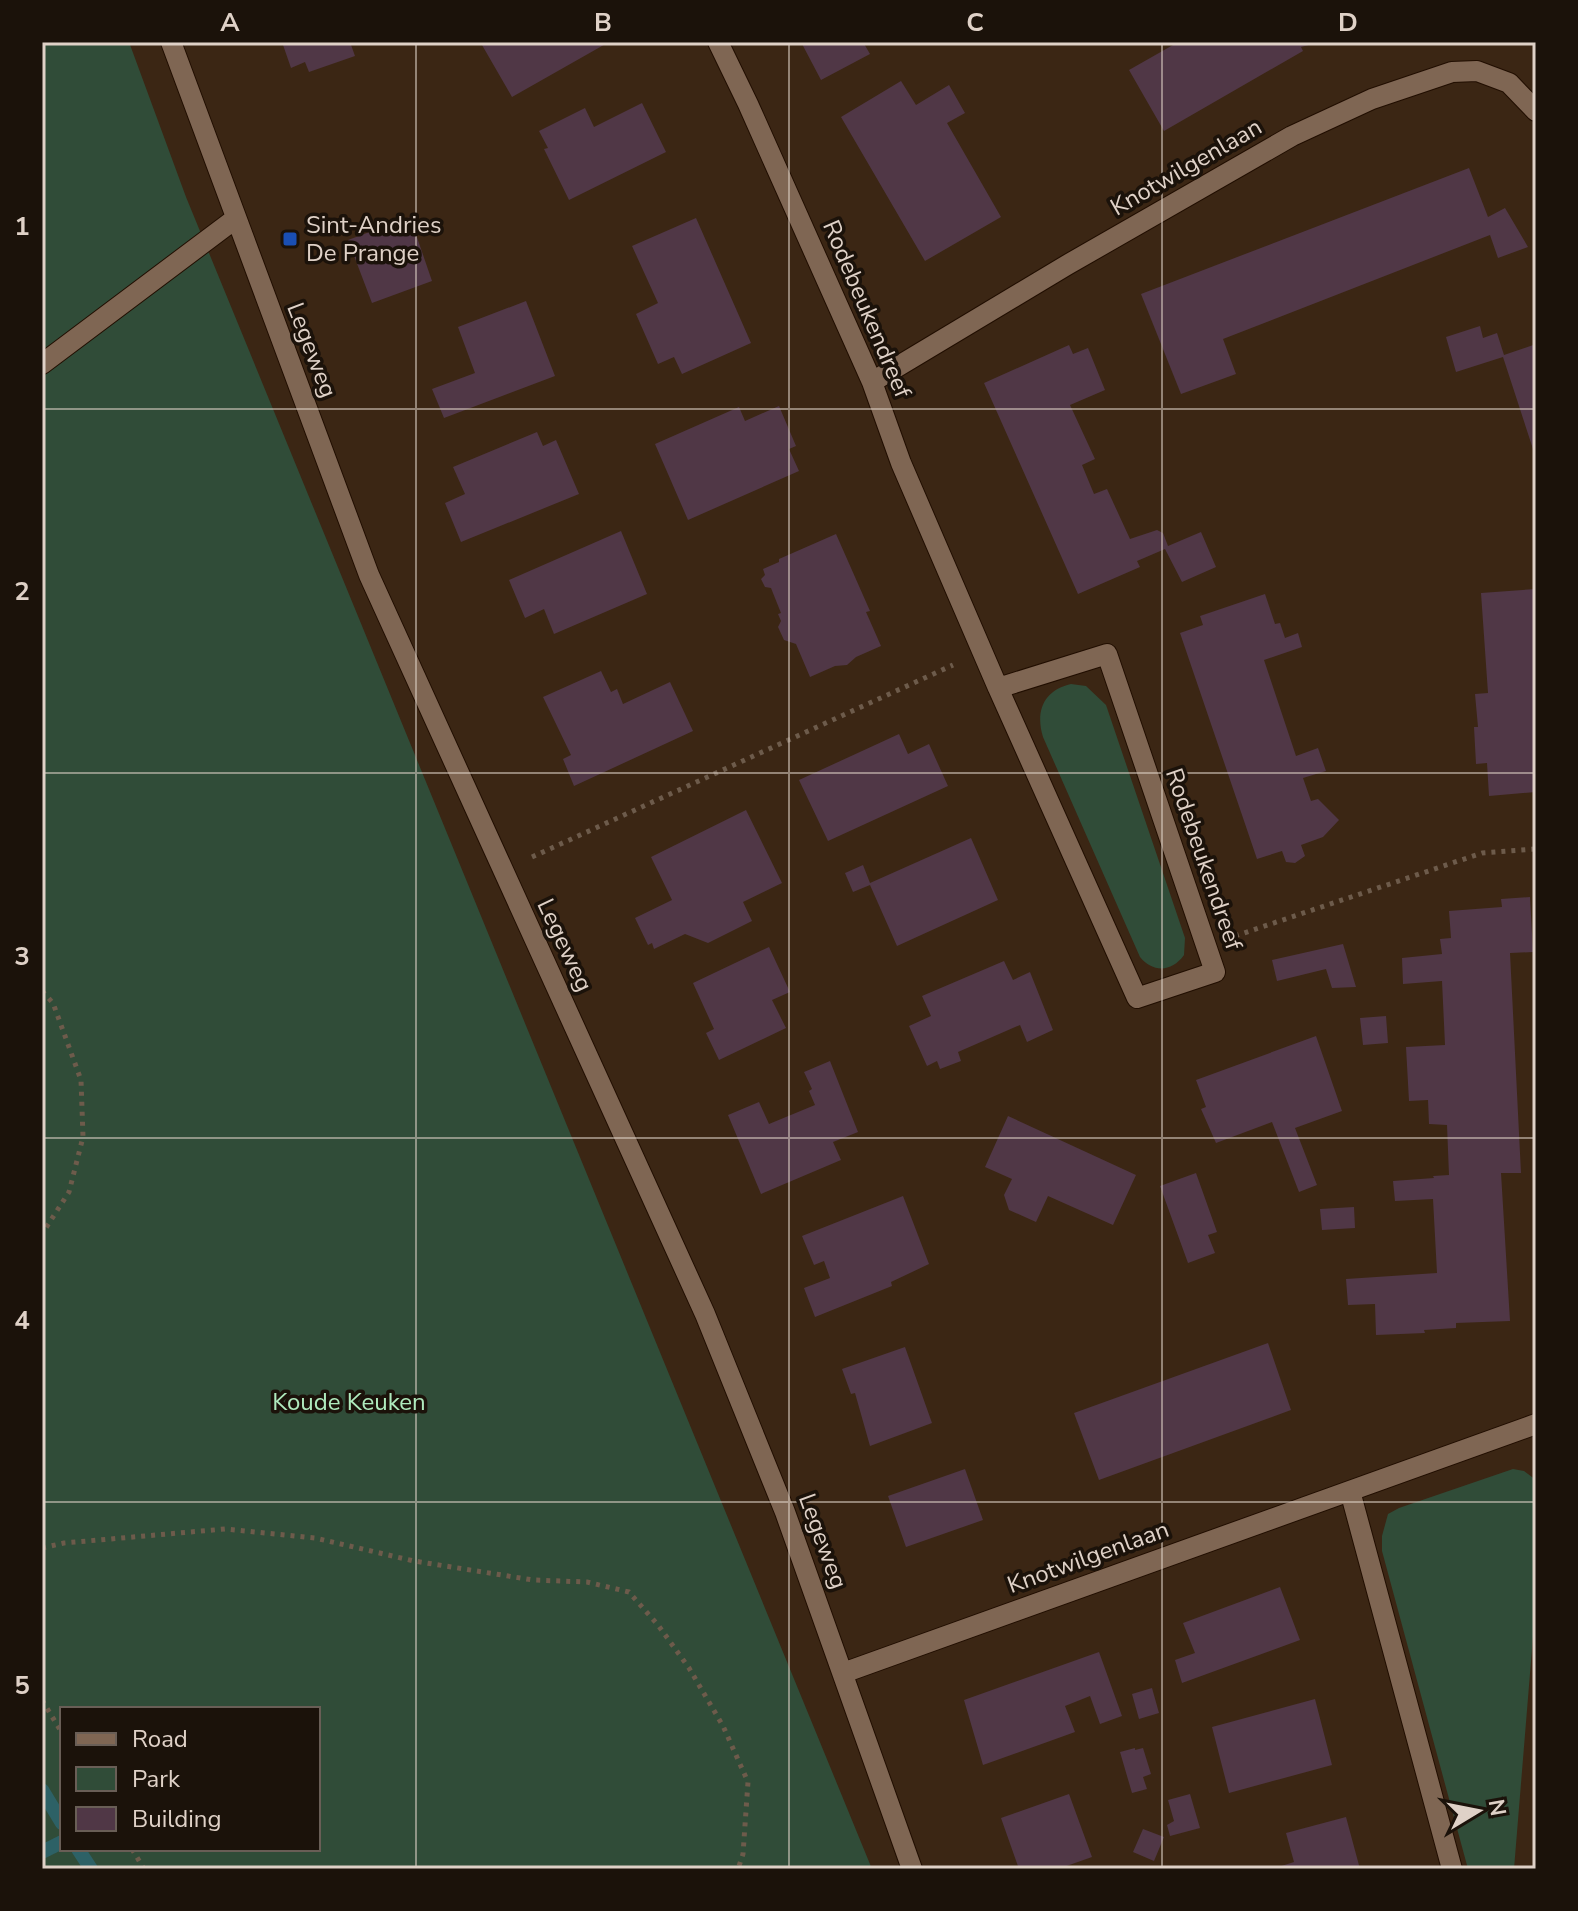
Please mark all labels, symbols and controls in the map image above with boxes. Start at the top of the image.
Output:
text: A [220,5,240,40]
text: B [594,5,612,40]
text: C [966,5,984,40]
text: D [1338,5,1358,40]
street label: Knotwilgenlaan [1104,111,1268,223]
text: 1 [14,209,30,244]
place label: Sint-Andries De Prange [306,209,441,269]
street label: Rodebeukendreef [815,215,919,404]
marker: Sint-Andries De Prange [281,230,299,248]
street label: Legeweg [279,298,345,402]
text: 2 [14,574,30,609]
street label: Rodebeukendreef [1158,764,1250,955]
street label: Legeweg [530,893,600,997]
text: 3 [14,939,30,974]
text: 4 [14,1303,30,1338]
park label: Koude Keuken [272,1386,426,1418]
street label: Legeweg [791,1489,855,1593]
street label: Knotwilgenlaan [1003,1513,1173,1601]
text: 5 [14,1668,30,1703]
legend [60,1707,320,1851]
text: Road [132,1723,188,1755]
text: Park [132,1763,181,1795]
north arrow [1438,1771,1518,1851]
text: N [1481,1797,1513,1818]
text: Building [132,1803,222,1835]

